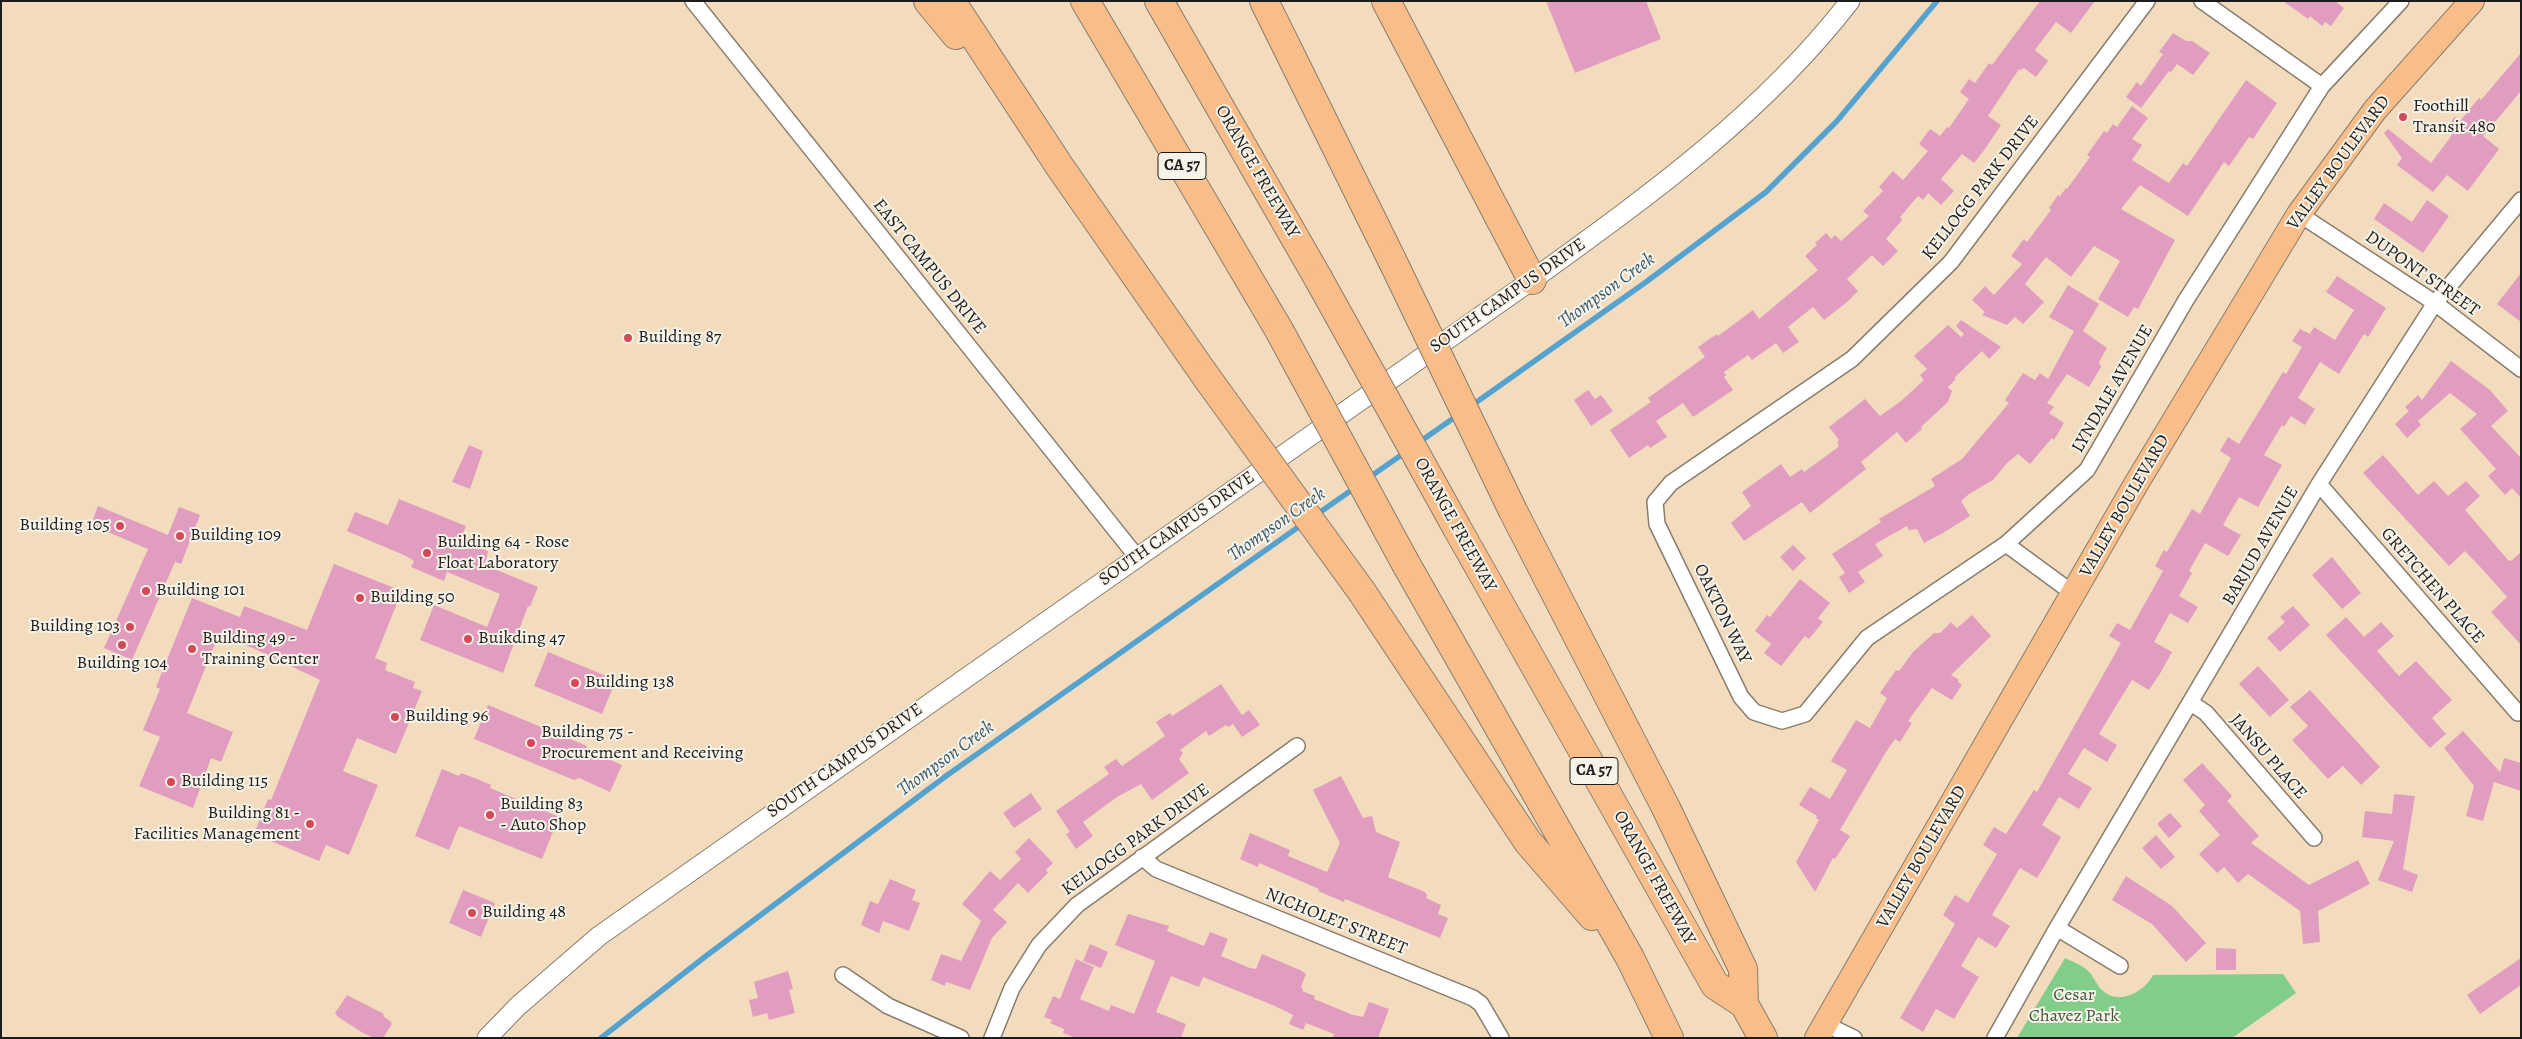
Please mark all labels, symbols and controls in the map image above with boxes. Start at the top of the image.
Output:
street label: VALLEY BOULEVARD [2283,92,2395,234]
place label: Foothill Transit 480 [2413,96,2496,138]
street label: ORANGE FREEWAY [1210,102,1304,242]
street label: KELLOGG PARK DRIVE [1918,111,2044,265]
marker: Foothill Transit 480 [2397,111,2409,123]
road number: CA 57 [1158,153,1206,180]
street label: EAST CAMPUS DRIVE [868,195,990,339]
street label: DUPONT STREET [2361,227,2483,321]
street label: SOUTH CAMPUS DRIVE [1426,234,1590,358]
water label: Thompson Creek [1554,248,1660,334]
street label: LYNDALE AVENUE [2068,321,2158,457]
place label: Building 87 [638,327,721,349]
marker: Building 87 [622,332,634,344]
street label: VALLEY BOULEVARD [2075,431,2175,581]
street label: ORANGE FREEWAY [1409,454,1501,596]
street label: SOUTH CAMPUS DRIVE [1095,467,1259,591]
water label: Thompson Creek [1224,483,1330,567]
street label: BARJUD AVENUE [2218,483,2304,609]
place label: Building 105 [19,515,110,537]
marker: Building 105 [114,520,126,532]
street label: GRETCHEN PLACE [2376,523,2488,649]
place label: Building 109 [190,525,281,547]
marker: Building 109 [174,530,186,542]
place label: Building 64 - Rose Float Laboratory [437,532,569,574]
marker: Building 64 - Rose Float Laboratory [421,547,433,559]
street label: OAKTON WAY [1689,561,1755,667]
place label: Building 101 [156,580,245,602]
marker: Building 101 [140,585,152,597]
place label: Building 50 [370,587,454,609]
marker: Building 50 [354,592,366,604]
place label: Building 103 [30,616,120,638]
marker: Building 103 [124,621,136,633]
place label: Building 49 - Training Center [202,628,319,670]
place label: Buikding 47 [478,628,565,650]
marker: Buikding 47 [462,633,474,645]
marker: Building 104 [116,639,128,651]
marker: Building 49 - Training Center [186,643,198,655]
place label: Building 104 [76,653,168,675]
place label: Building 138 [585,672,675,694]
marker: Building 138 [569,677,581,689]
street label: SOUTH CAMPUS DRIVE [763,699,927,823]
place label: Building 96 [405,706,489,728]
street label: JANSU PLACE [2225,710,2311,804]
marker: Building 96 [389,711,401,723]
water label: Thompson Creek [893,716,999,802]
place label: Building 75 - Procurement and Receiving [541,722,743,764]
marker: Building 75 - Procurement and Receiving [525,737,537,749]
road number: CA 57 [1570,758,1618,784]
place label: Building 115 [181,771,268,793]
marker: Building 115 [165,776,177,788]
street label: KELLOGG PARK DRIVE [1058,779,1214,901]
street label: VALLEY BOULEVARD [1872,782,1972,932]
place label: Building 83 - Auto Shop [500,794,586,836]
place label: Building 81 - Facilities Management [133,803,300,846]
street label: ORANGE FREEWAY [1608,807,1700,949]
marker: Building 83 - Auto Shop [484,809,496,821]
marker: Building 81 - Facilities Management [304,818,316,830]
street label: NICHOLET STREET [1262,884,1410,960]
place label: Building 48 [482,902,566,924]
marker: Building 48 [466,907,478,919]
park label: Cesar Chavez Park [2029,985,2119,1028]

